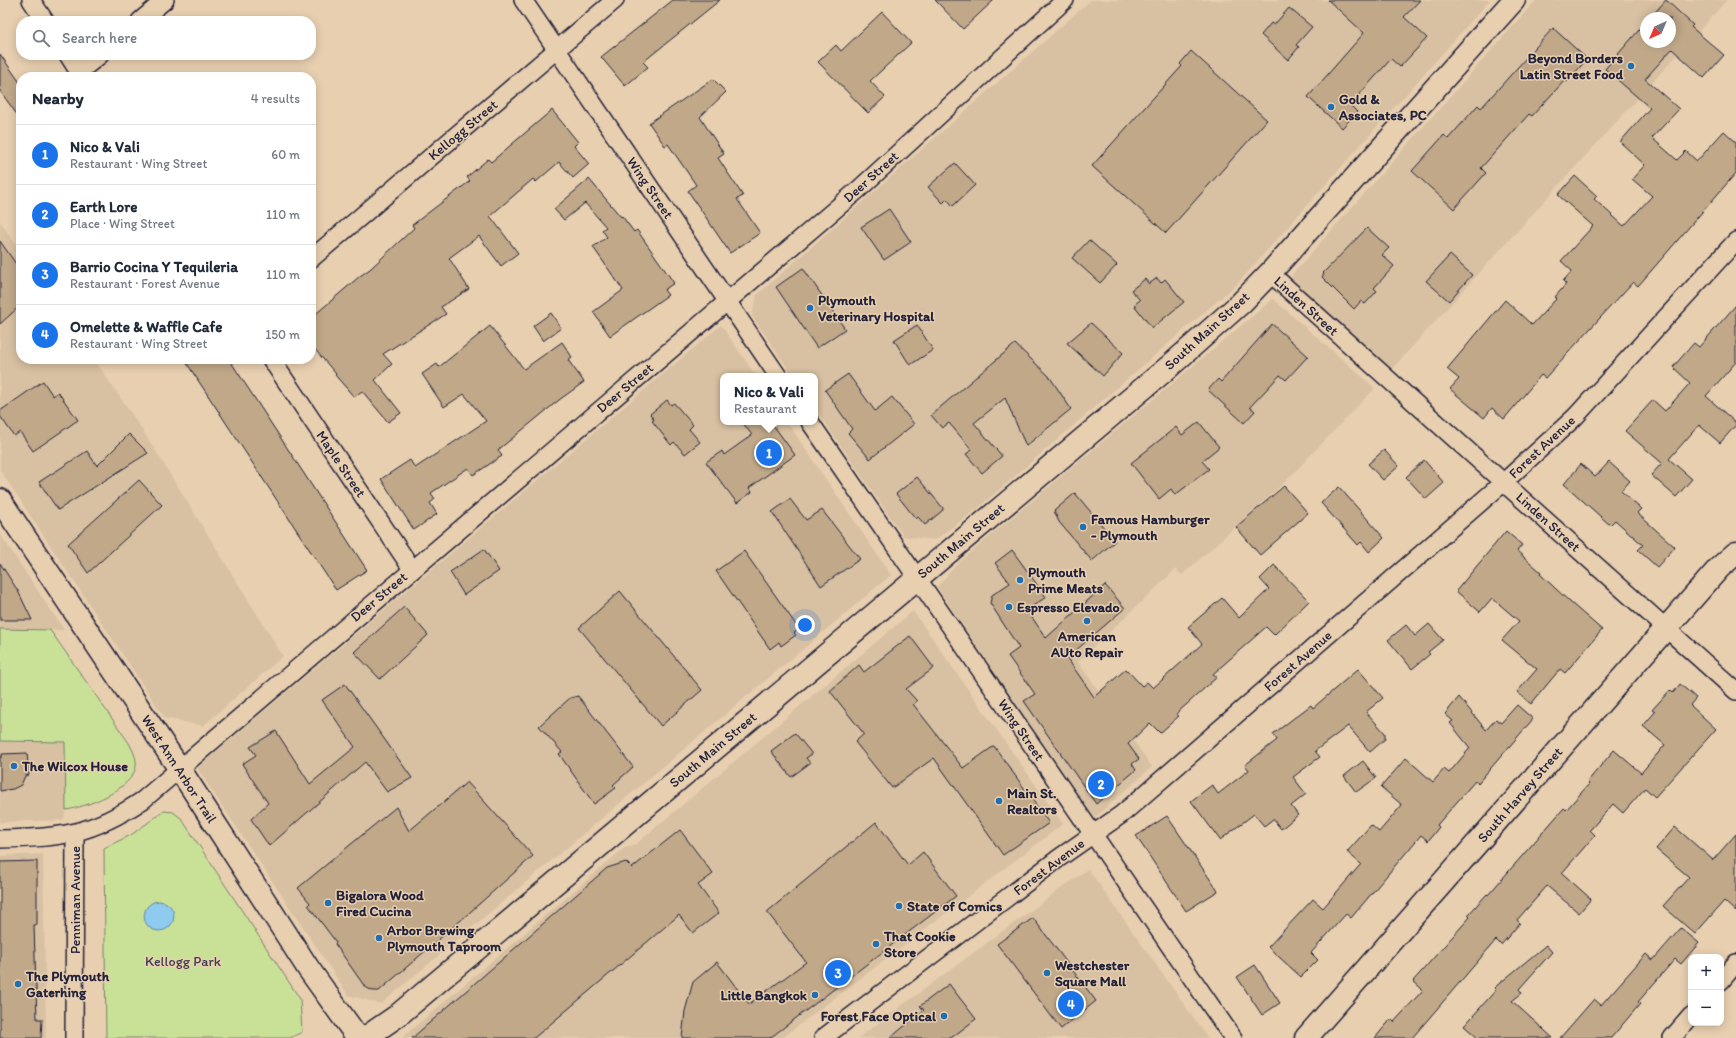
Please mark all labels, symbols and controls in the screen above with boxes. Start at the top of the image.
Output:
north arrow [1640,12,1676,48]
search box [16,16,316,60]
icon: search [30,27,52,49]
text: Search here [62,29,137,47]
place label: Beyond Borders Latin Street Food [1520,50,1623,83]
marker: Beyond Borders Latin Street Food [1626,61,1636,71]
text: Nearby [32,88,84,108]
text: 4 results [251,91,300,106]
place label: Gold & Associates, PC [1338,91,1427,124]
street label: Kellogg Street [425,96,501,164]
marker: Gold & Associates, PC [1326,102,1336,112]
text: Nico & Vali [70,138,140,156]
text: 1 [42,147,48,162]
text: 60 m [271,147,300,162]
street label: Deer Street [840,148,902,206]
street label: Wing Street [623,154,677,222]
text: Restaurant · Wing Street [70,156,207,171]
text: Earth Lore [70,198,137,216]
text: 2 [42,207,48,222]
text: 110 m [266,207,300,222]
text: Place · Wing Street [70,216,175,231]
text: Barrio Cocina Y Tequileria [70,258,238,276]
text: 3 [41,267,49,282]
text: 110 m [266,267,300,282]
street label: Linden Street [1270,273,1342,339]
text: Restaurant · Forest Avenue [70,276,220,291]
street label: South Main Street [1161,288,1253,374]
place label: Plymouth Veterinary Hospital [818,292,935,325]
marker: Plymouth Veterinary Hospital [805,303,815,313]
text: Omelette & Waffle Cafe [70,318,222,336]
text: 4 [41,327,49,342]
text: 150 m [265,327,300,342]
text: Restaurant · Wing Street [70,336,207,351]
street label: Deer Street [593,359,657,417]
popup [720,373,818,425]
text: Nico & Vali [734,383,804,401]
text: Restaurant [734,401,797,416]
street label: Forest Avenue [1505,412,1579,482]
street label: Maple Street [312,427,370,501]
pin: 1 [756,438,782,468]
street label: Linden Street [1512,489,1584,555]
street label: South Main Street [914,500,1008,582]
place label: Famous Hamburger - Plymouth [1091,511,1210,544]
marker: Famous Hamburger - Plymouth [1078,522,1088,532]
place label: Plymouth Prime Meats [1028,564,1103,597]
street label: Deer Street [347,568,411,626]
marker: Plymouth Prime Meats [1015,575,1025,585]
place label: Espresso Elevado [1017,599,1120,616]
marker: Espresso Elevado [1004,602,1014,612]
your location [795,615,815,635]
marker: American AUto Repair [1082,616,1092,626]
street label: Forest Avenue [1260,627,1336,695]
place label: American AUto Repair [1050,628,1124,661]
street label: Wing Street [994,696,1048,764]
street label: South Main Street [666,709,760,791]
street label: West Ann Arbor Trail [138,712,220,826]
street label: South Harvey Street [1474,744,1566,846]
place label: The Wilcox House [21,758,128,775]
marker: The Wilcox House [9,761,19,771]
pin: 2 [1088,769,1114,799]
place label: Main St. Realtors [1007,785,1057,818]
marker: Main St. Realtors [994,796,1004,806]
street label: Forest Avenue [1010,835,1088,899]
street label: Penniman Avenue [67,846,84,954]
place label: Bigalora Wood Fired Cucina [336,887,424,920]
marker: Bigalora Wood Fired Cucina [323,898,333,908]
place label: State of Comics [907,898,1002,915]
marker: State of Comics [894,901,904,911]
place label: Arbor Brewing Plymouth Taproom [386,922,502,955]
place label: That Cookie Store [883,928,956,961]
marker: Arbor Brewing Plymouth Taproom [374,933,384,943]
marker: That Cookie Store [871,939,881,949]
park label: Kellogg Park [145,953,222,970]
map controls [1688,954,1724,1026]
button: + [1688,954,1724,990]
place label: Westchester Square Mall [1055,957,1130,990]
pin: 3 [825,958,851,988]
place label: The Plymouth Gaterhing [25,968,110,1001]
marker: Westchester Square Mall [1042,968,1052,978]
marker: The Plymouth Gaterhing [13,979,23,989]
place label: Little Bangkok [720,987,808,1004]
pin: 4 [1058,989,1084,1019]
marker: Little Bangkok [810,990,820,1000]
button: − [1688,990,1724,1026]
place label: Forest Face Optical [821,1008,937,1025]
marker: Forest Face Optical [939,1011,949,1021]

